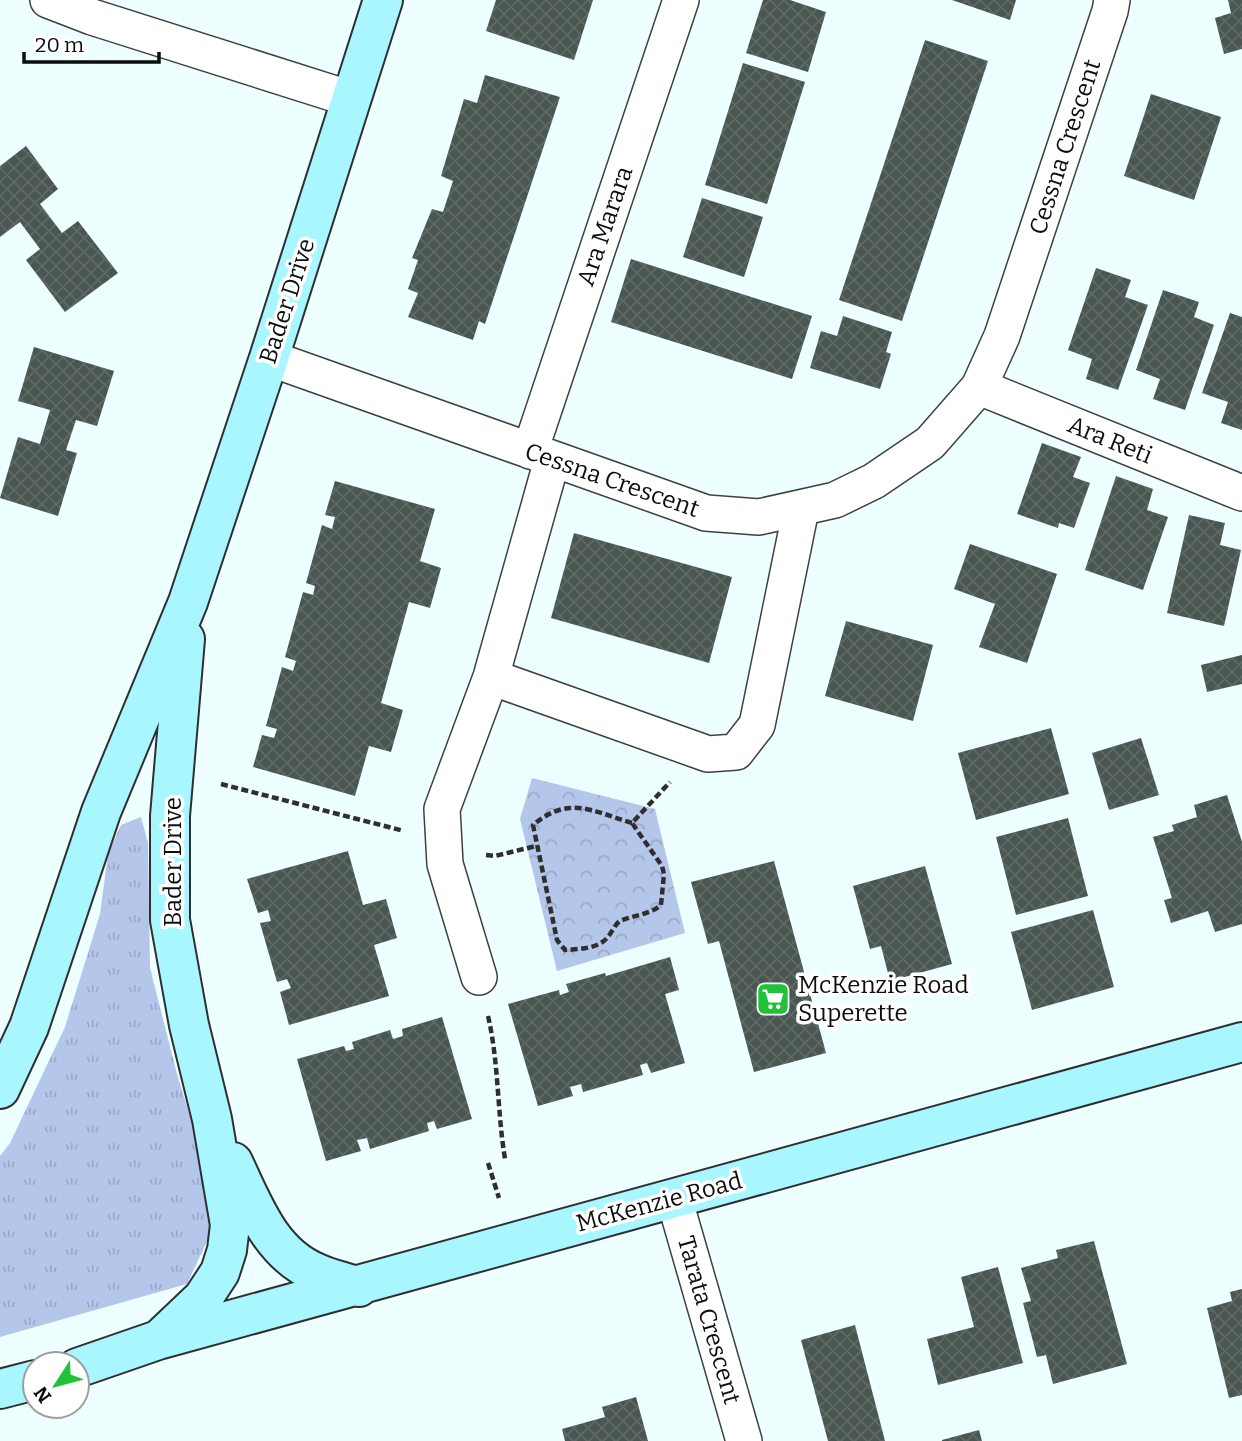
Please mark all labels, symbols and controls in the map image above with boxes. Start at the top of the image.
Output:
scale bar [24,21,159,65]
text: 20 m [35,32,84,58]
street label: Cessna Crescent [1024,56,1107,238]
street label: Ara Marara [572,163,638,289]
street label: Bader Drive [254,235,320,367]
street label: Ara Reti [1064,410,1156,470]
street label: Cessna Crescent [521,437,703,523]
street label: Bader Drive [159,797,187,927]
place label: McKenzie Road Superette [798,971,969,1027]
supermarket icon: McKenzie Road Superette [754,980,792,1018]
street label: McKenzie Road [573,1166,745,1238]
street label: Tarata Crescent [672,1233,746,1408]
north arrow [21,1350,91,1420]
text: N [29,1382,56,1407]

